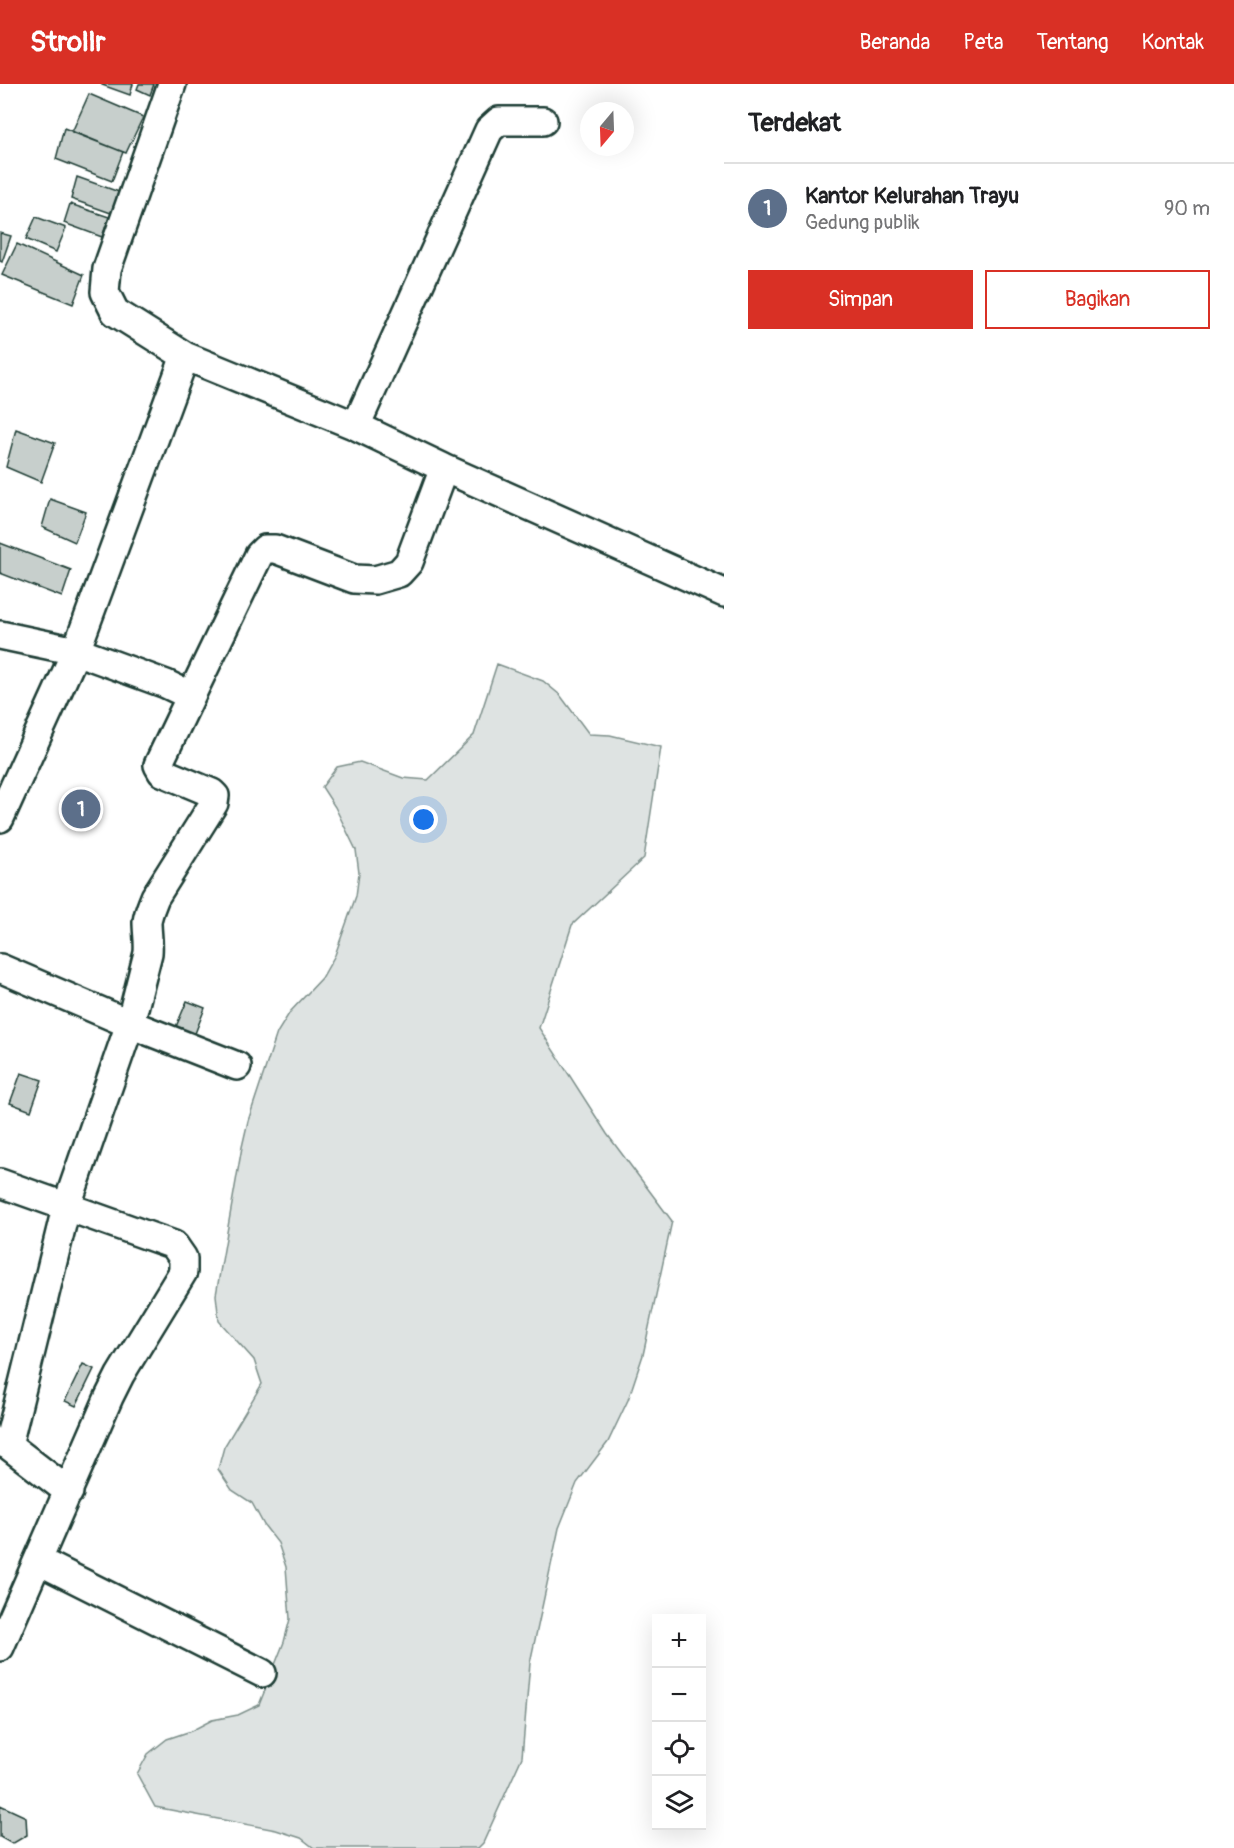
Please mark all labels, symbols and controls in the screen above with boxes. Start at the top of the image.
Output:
text: Strollr [30,25,105,60]
text: Beranda [860,29,930,56]
text: Peta [963,29,1004,56]
text: Tentang [1037,29,1109,56]
text: Kontak [1142,29,1204,56]
north arrow [580,102,634,156]
text: Terdekat [748,107,841,139]
text: Kantor Kelurahan Trayu [805,182,1019,210]
text: 1 [764,196,771,221]
text: 90 m [1164,196,1210,221]
text: Gedung publik [805,210,920,235]
button: Simpan [748,270,973,329]
button: Bagikan [985,270,1210,329]
pin: 1 [62,786,100,832]
your location [409,805,438,834]
map controls [652,1614,706,1830]
button: + [652,1614,706,1668]
button: − [652,1668,706,1722]
button: locate [652,1722,706,1776]
button: layers [652,1776,706,1830]

